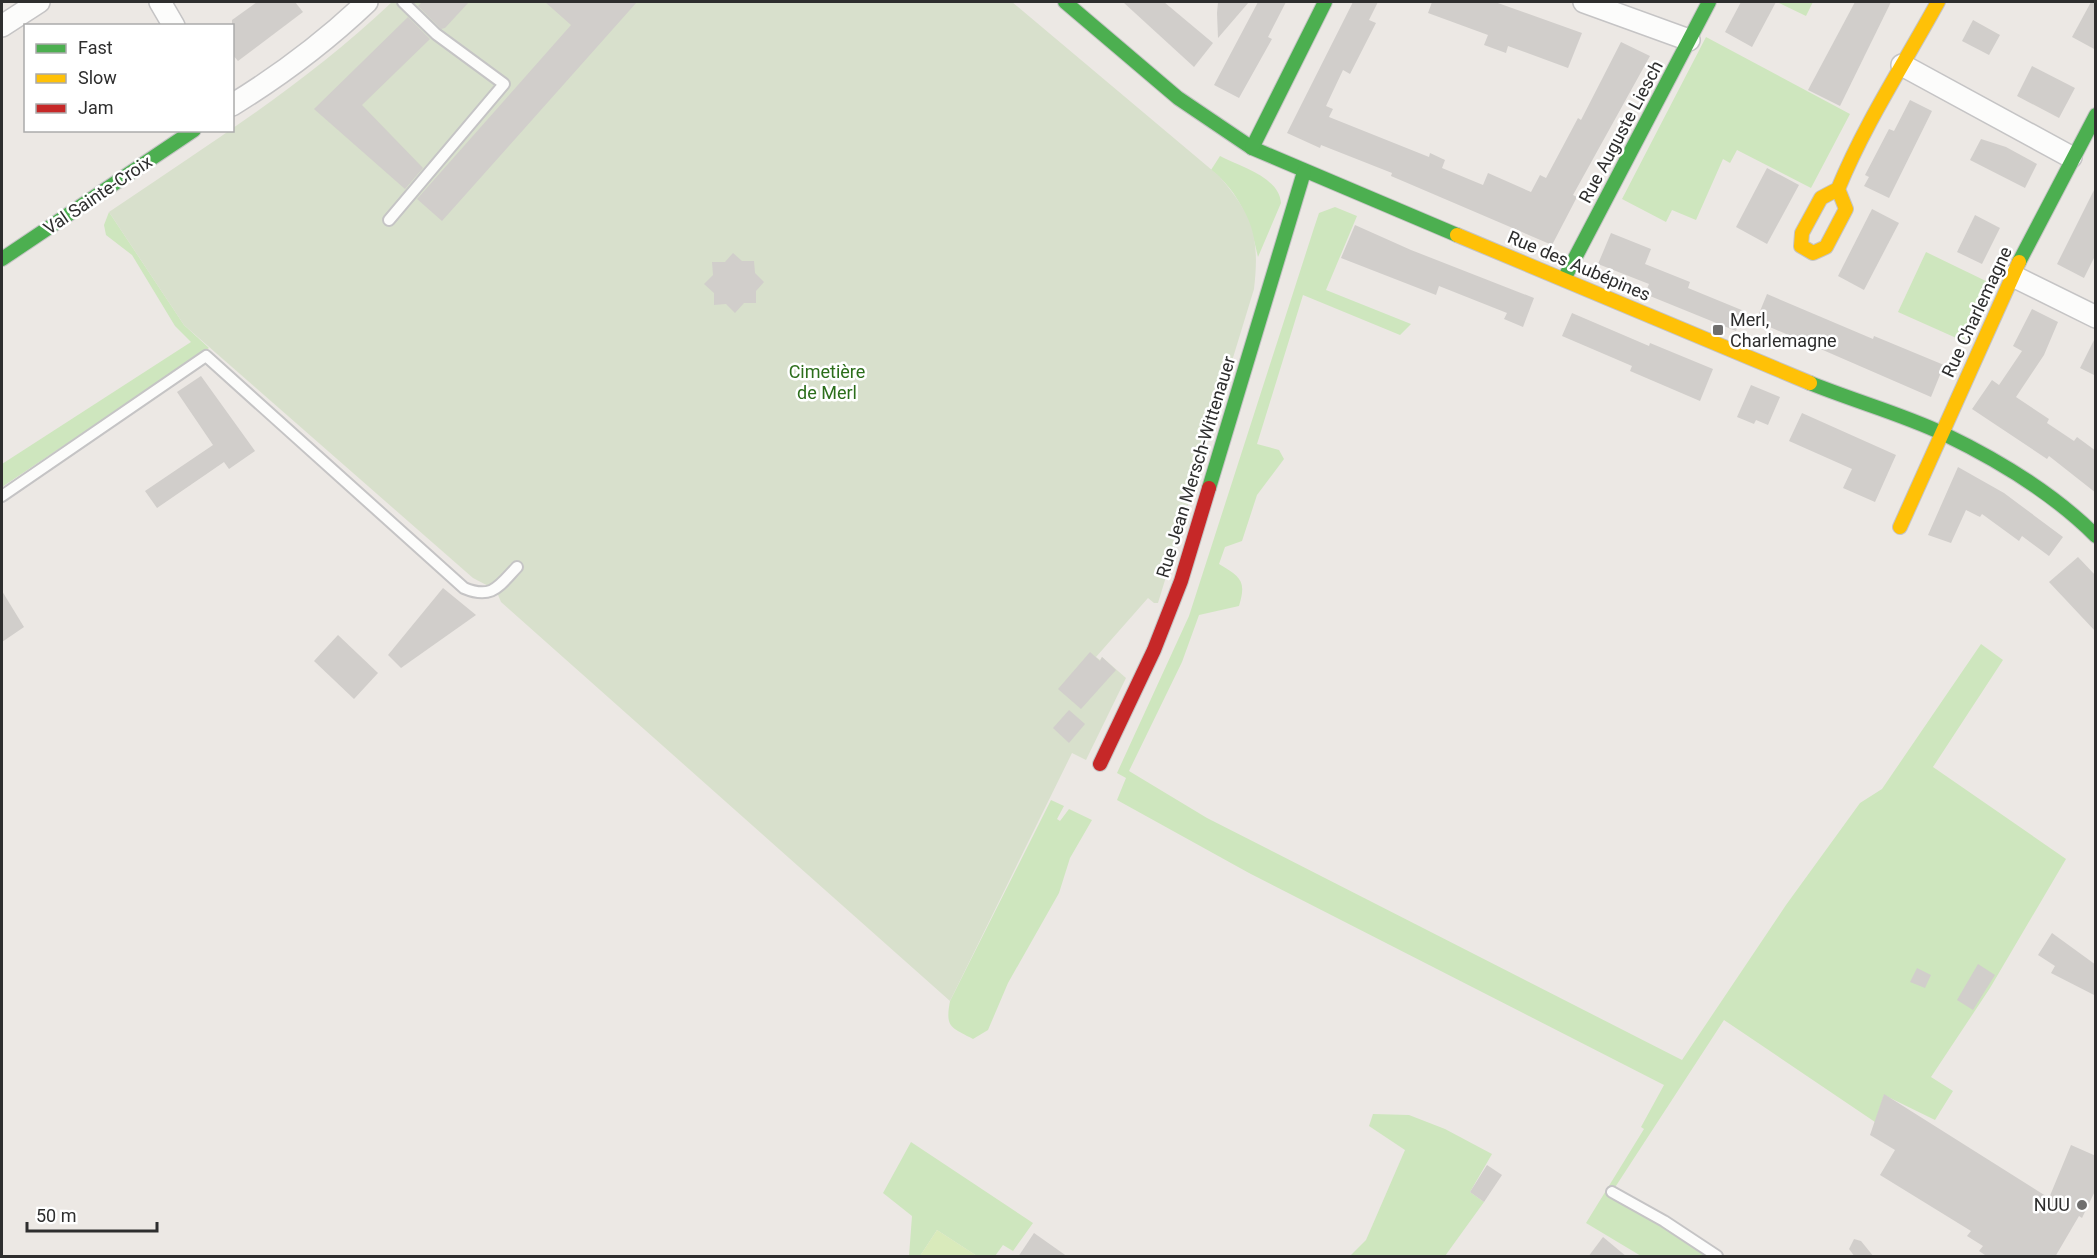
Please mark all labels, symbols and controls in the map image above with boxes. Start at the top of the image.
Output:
legend [24,24,234,132]
text: Fast [78,37,113,58]
street label: Rue Auguste Liesch [1574,57,1667,206]
text: Slow [78,67,117,88]
text: Jam [78,97,114,118]
street label: Val Sainte-Croix [40,151,156,239]
street label: Rue des Aubépines [1505,226,1654,305]
street label: Rue Charlemagne [1937,243,2016,380]
place label: Merl, Charlemagne [1730,309,1837,351]
marker: Merl, Charlemagne [1711,323,1725,337]
street label: Rue Jean Mersch-Wittenauer [1152,354,1239,580]
park label: Cimetière de Merl [789,361,865,403]
place label: NUU [2034,1194,2070,1215]
scale bar [27,1195,158,1233]
marker: NUU [2075,1198,2089,1212]
text: 50 m [36,1205,76,1226]

